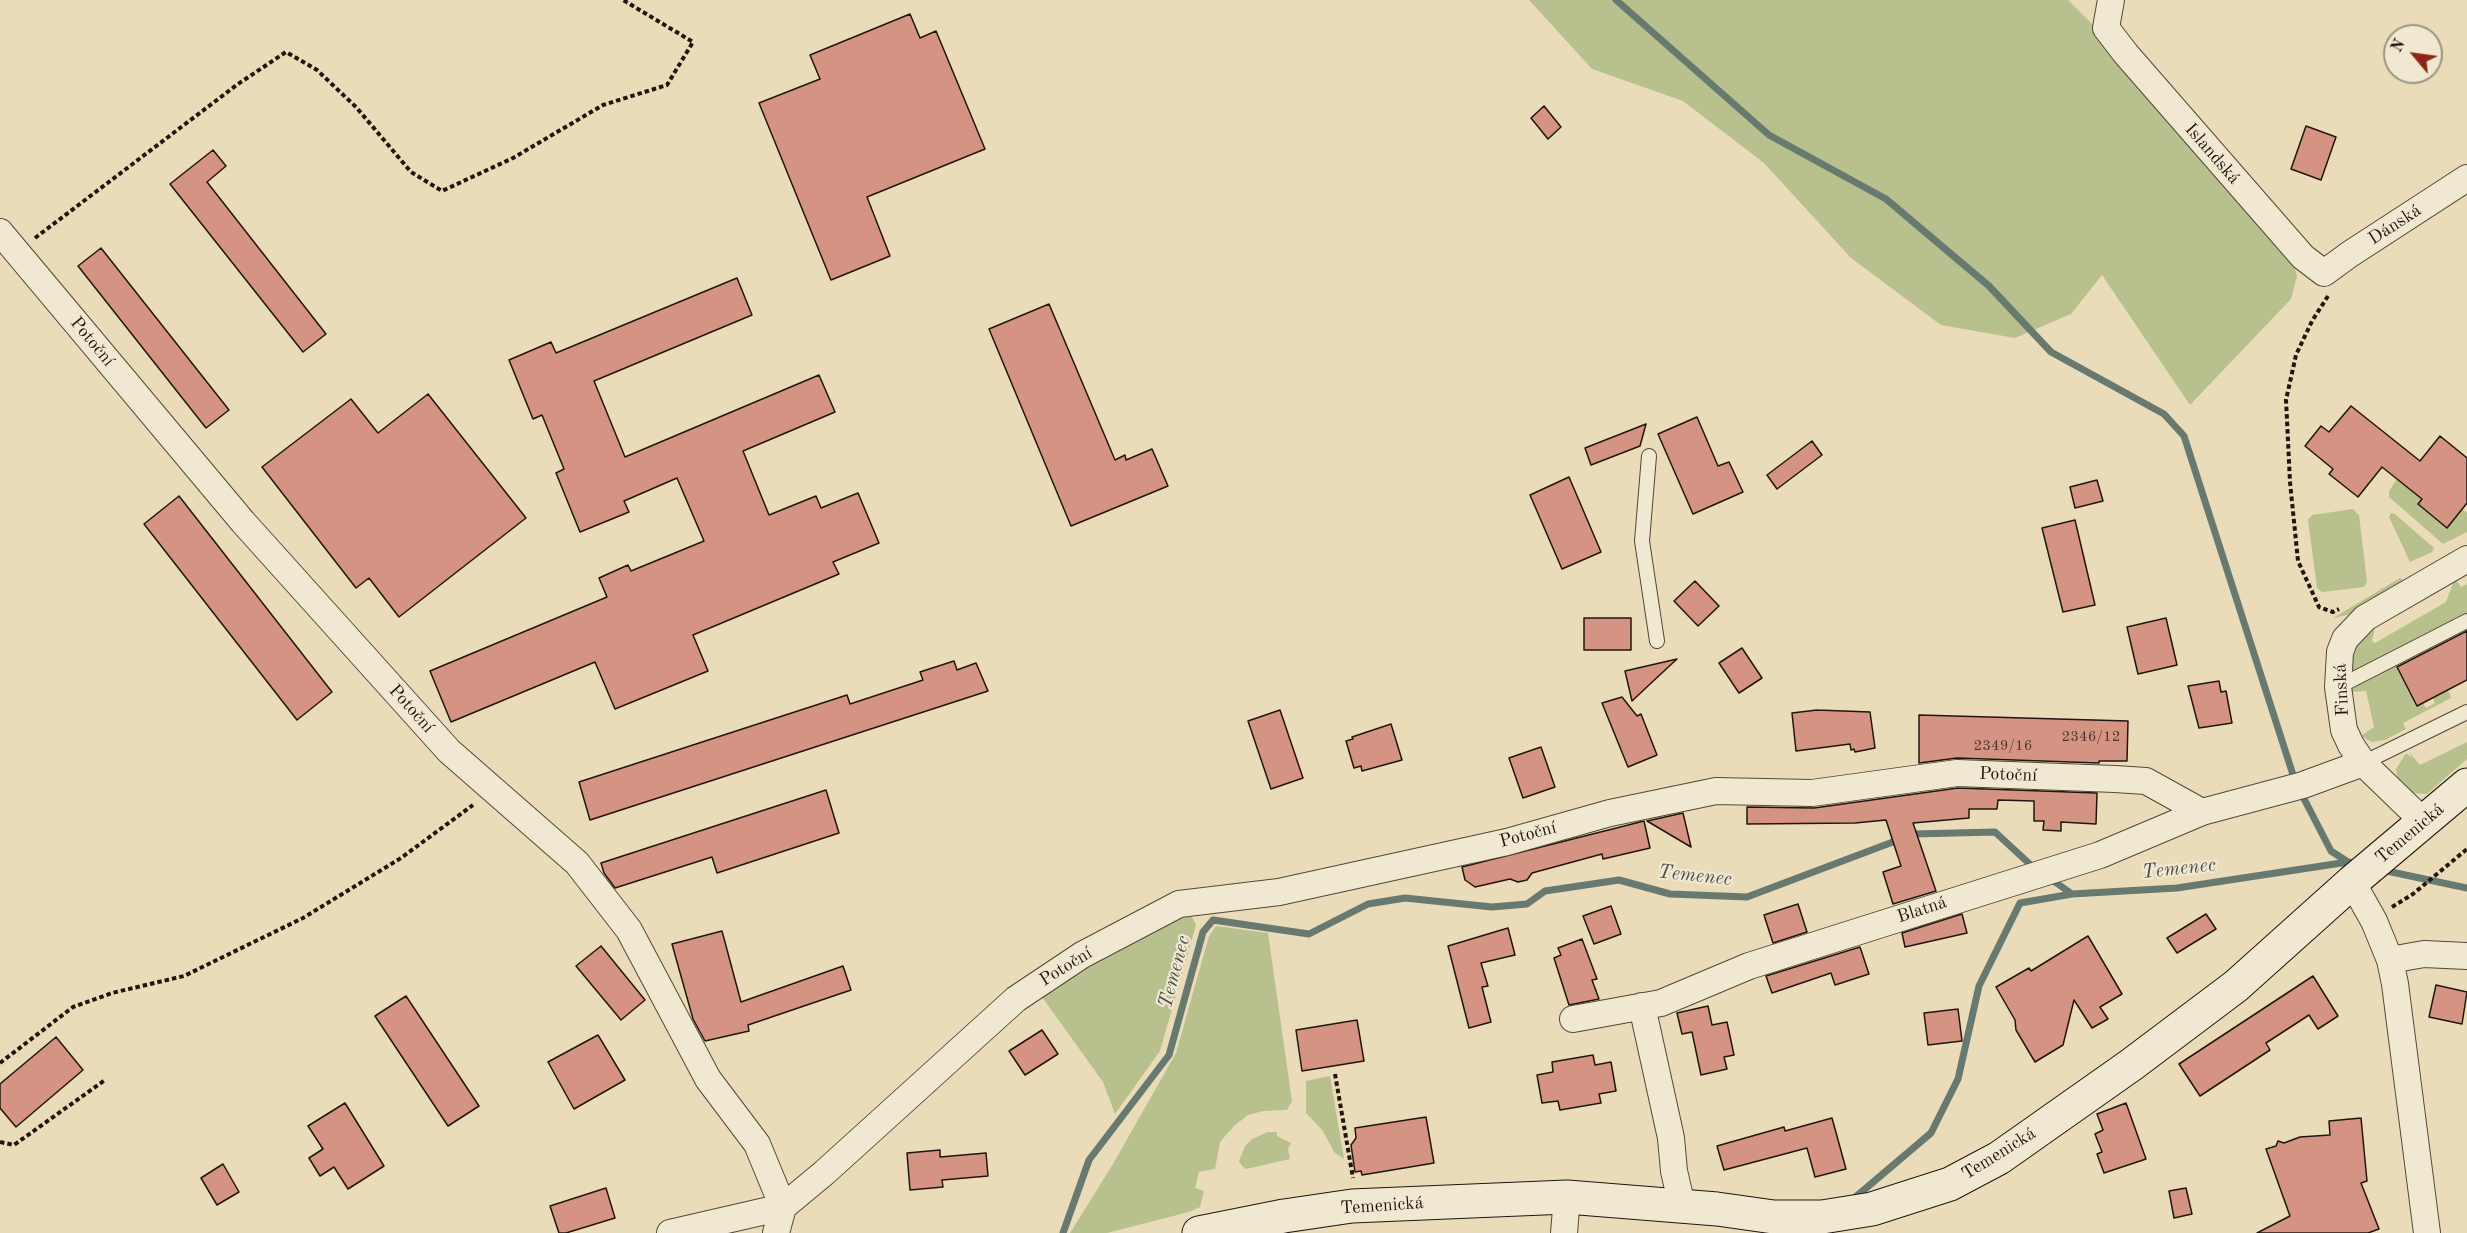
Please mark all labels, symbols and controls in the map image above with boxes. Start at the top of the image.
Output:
north arrow [2383,24,2443,84]
text: N [2389,37,2409,55]
street label: Islandská [2180,119,2244,189]
street label: Dánská [2364,200,2426,250]
street label: Potoční [65,313,119,371]
street label: Finská [2330,663,2354,717]
street label: Potoční [384,680,438,738]
house number: 2346/12 [2062,728,2120,746]
house number: 2349/16 [1974,737,2032,755]
street label: Potoční [1979,763,2037,787]
street label: Temenická [2371,799,2449,869]
street label: Potoční [1497,817,1559,853]
water label: Temenec [2141,853,2217,885]
water label: Temenec [1657,860,1733,892]
street label: Blatná [1894,892,1950,928]
water label: Temenec [1154,933,1196,1011]
street label: Potoční [1036,943,1096,991]
street label: Temenická [1958,1123,2040,1185]
street label: Temenická [1340,1192,1424,1220]

